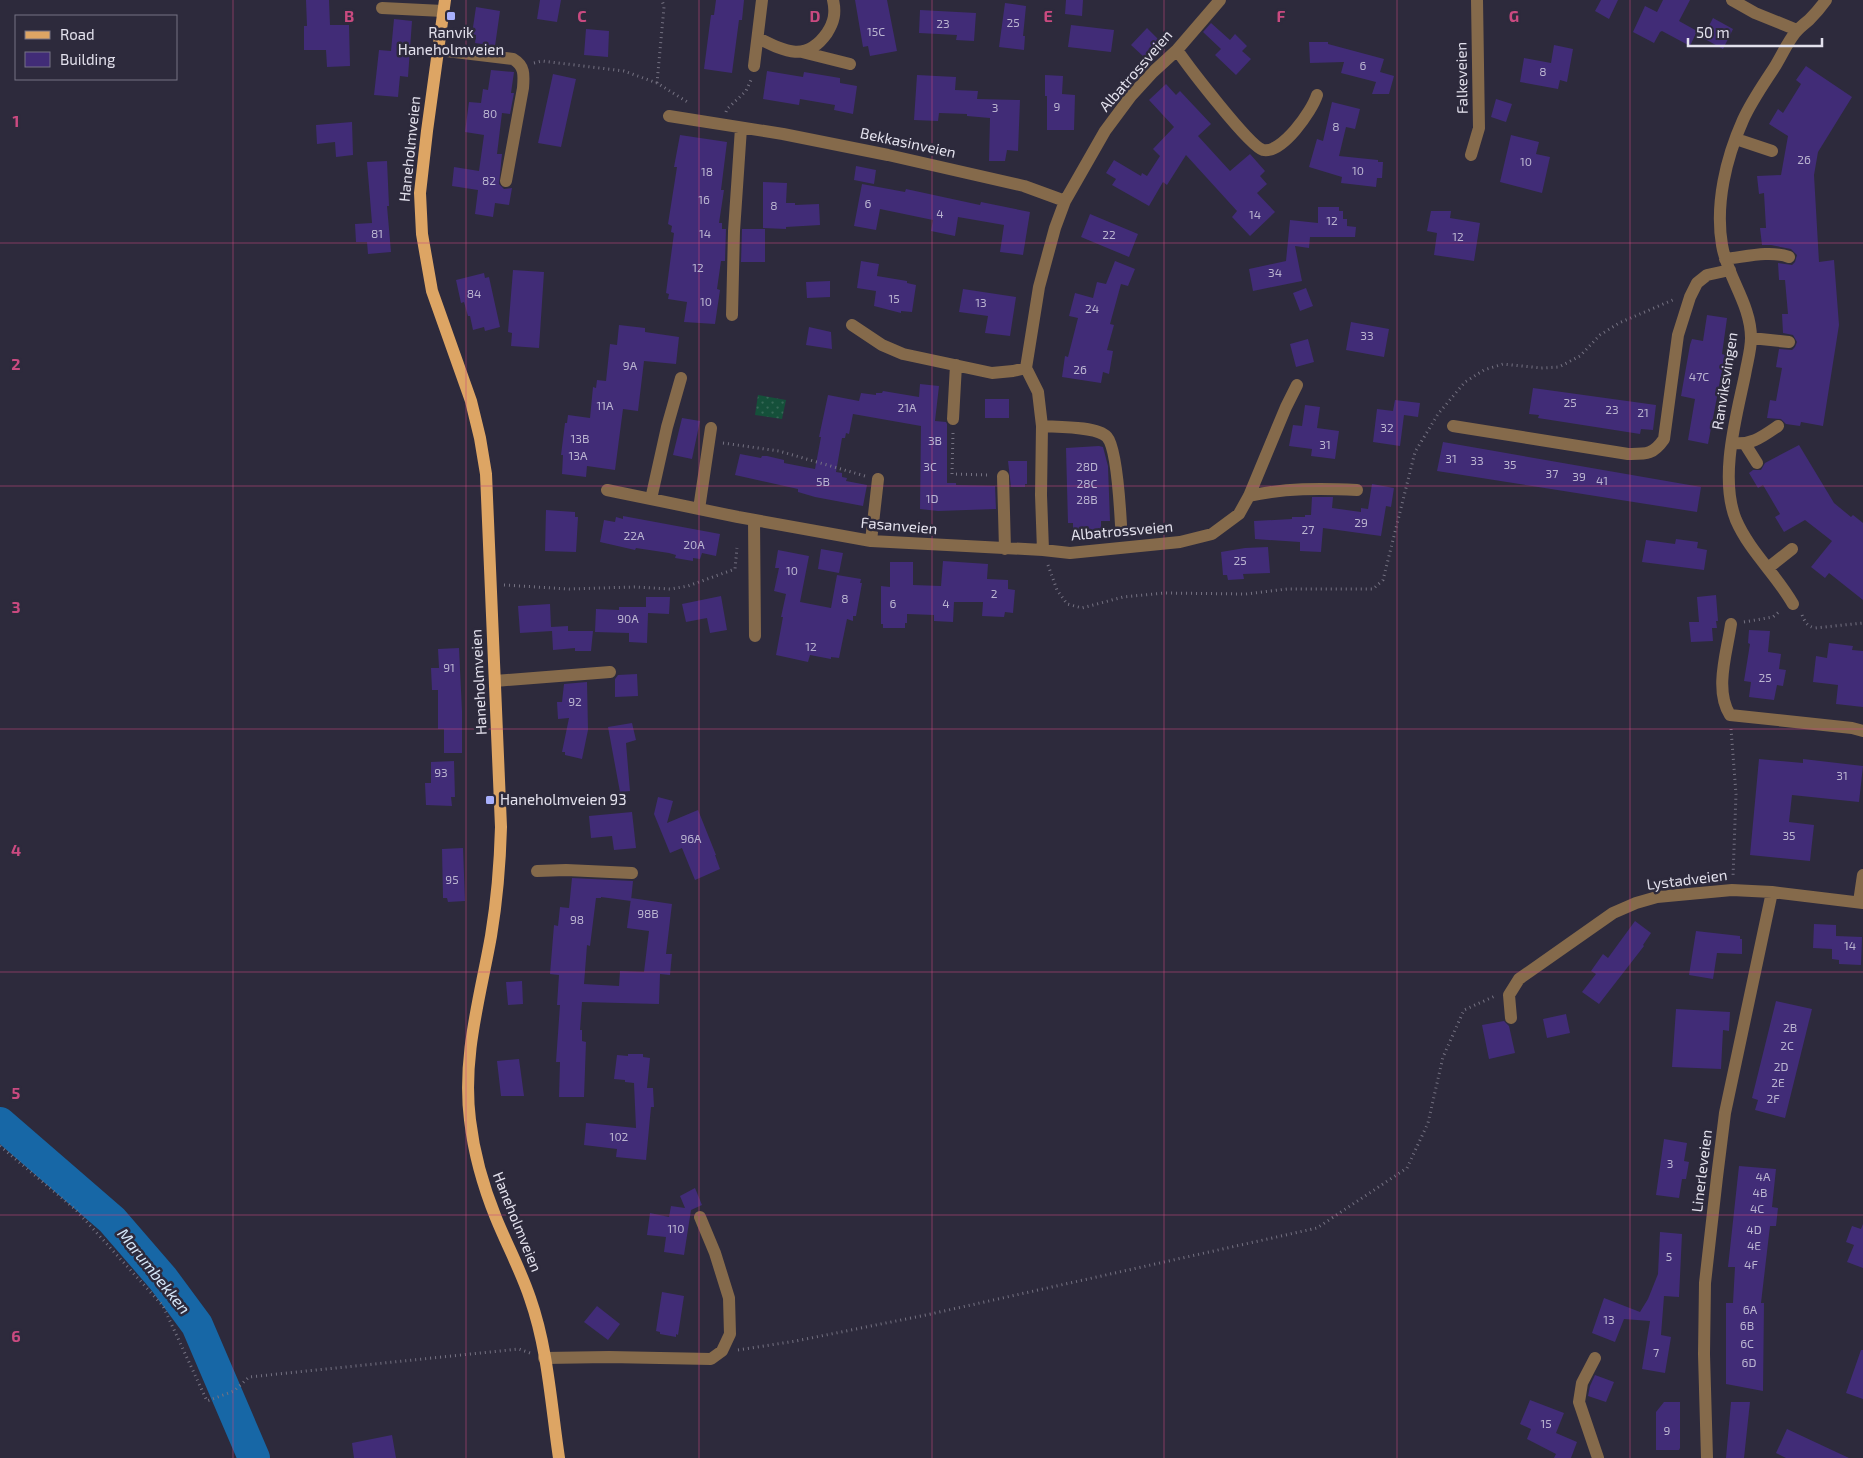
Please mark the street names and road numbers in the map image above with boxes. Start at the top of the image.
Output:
street label: Albatrossveien [1095,26,1176,115]
street label: Falkeveien [1451,42,1471,114]
street label: Haneholmveien [395,95,424,203]
street label: Bekkasinveien [859,123,958,161]
street label: Ranviksvingen [1707,331,1741,431]
street label: Fasanveien [860,513,938,537]
street label: Albatrossveien [1070,517,1174,543]
street label: Haneholmveien [466,629,490,736]
street label: Lystadveien [1645,865,1728,893]
street label: Linerleveien [1687,1129,1715,1213]
street label: Haneholmveien [490,1169,546,1274]

